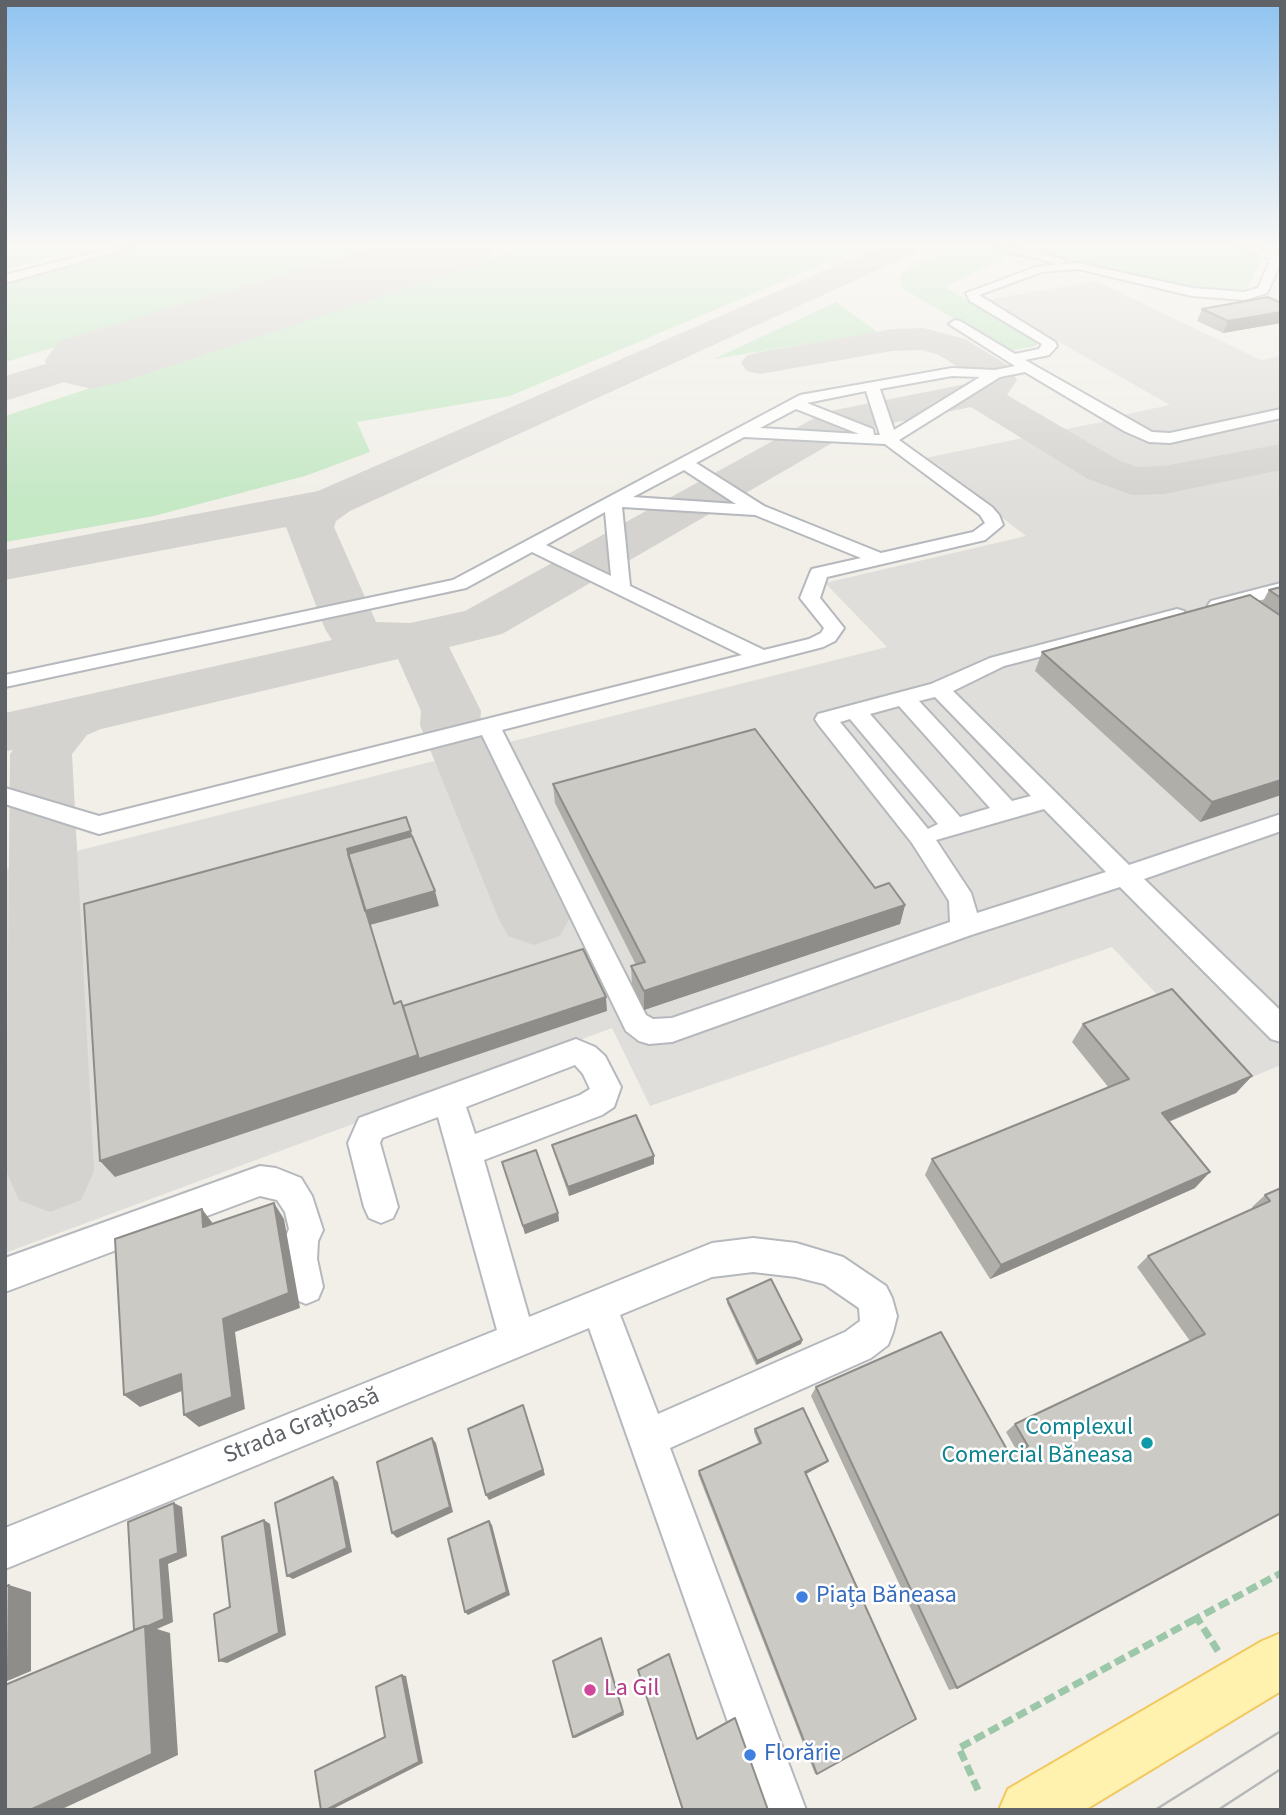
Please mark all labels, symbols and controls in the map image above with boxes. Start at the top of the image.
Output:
street label: Strada Grațioasă [220,1383,384,1471]
place label: Complexul Comercial Băneasa [941,1415,1133,1471]
marker: Complexul Comercial Băneasa [1139,1435,1155,1451]
place label: Piața Băneasa [816,1583,957,1611]
marker: Piața Băneasa [794,1589,810,1605]
place label: La Gil [604,1676,659,1704]
marker: La Gil [582,1682,598,1698]
place label: Florărie [764,1741,841,1769]
marker: Florărie [742,1747,758,1763]

